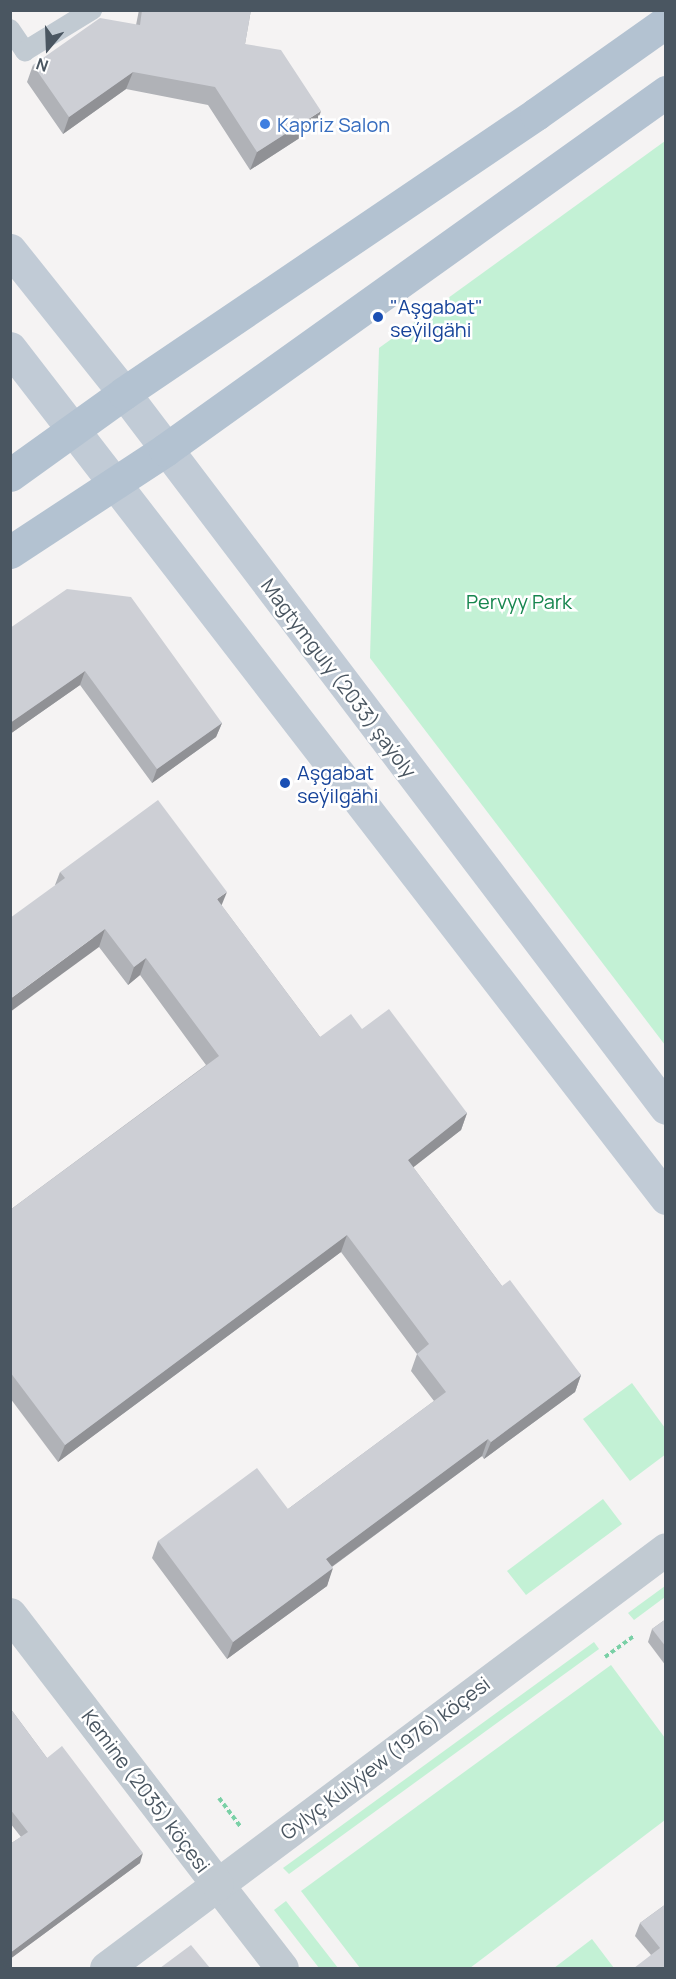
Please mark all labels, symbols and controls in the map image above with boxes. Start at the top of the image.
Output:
north arrow [18,18,78,78]
text: N [33,53,51,77]
place label: Kapriz Salon [277,112,390,136]
marker: Kapriz Salon [258,117,272,131]
place label: "Aşgabat" seýilgähi [390,294,483,341]
marker: "Aşgabat" seýilgähi [371,310,385,324]
street label: Magtymguly (2033) şaýoly [256,574,422,782]
park label: Pervyy Park [466,589,572,613]
place label: Aşgabat seýilgähi [297,760,378,807]
marker: Aşgabat seýilgähi [278,776,292,790]
street label: Gylyç Kulyýew (1976) köçesi [275,1671,495,1845]
street label: Kemine (2035) köçesi [77,1705,215,1877]

